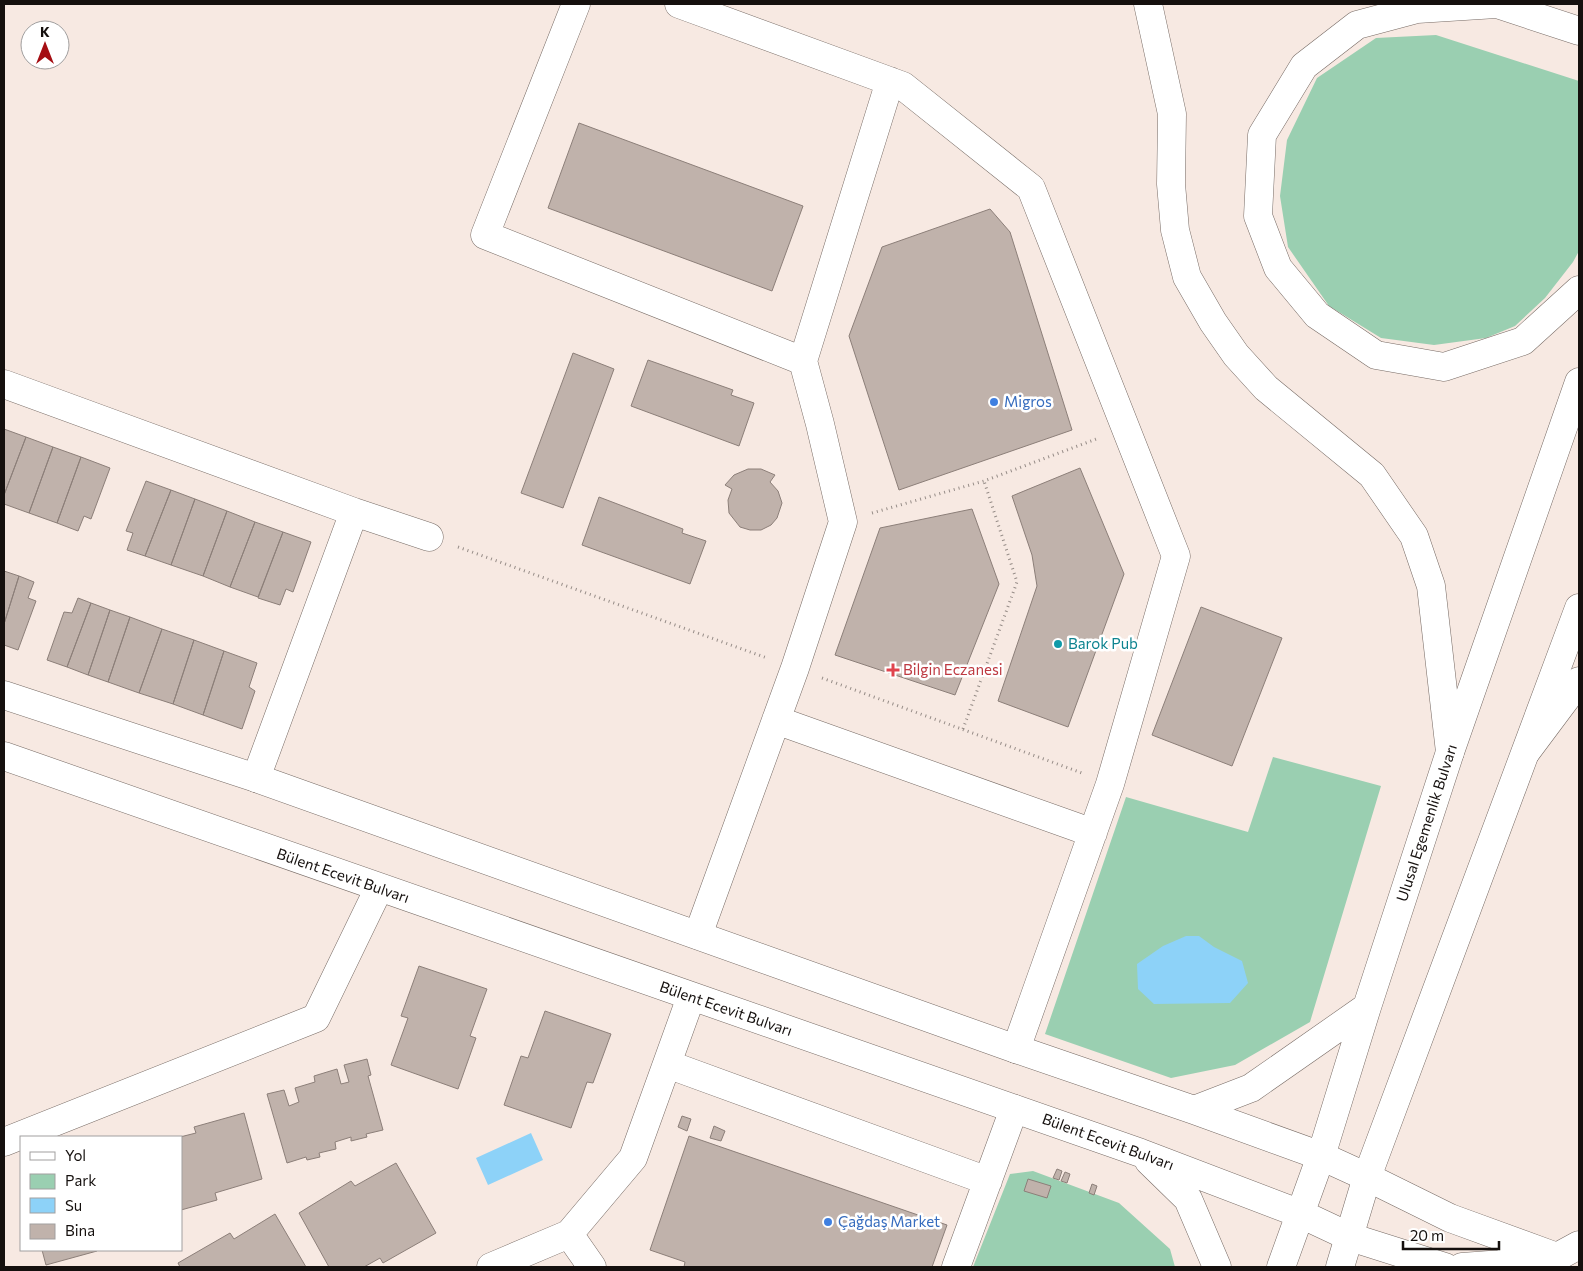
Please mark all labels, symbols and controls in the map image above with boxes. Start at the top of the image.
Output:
north arrow [20,20,70,70]
text: K [40,23,50,40]
place label: Migros [1004,392,1052,410]
marker: Migros [988,396,1000,408]
place label: Barok Pub [1068,634,1138,652]
marker: Barok Pub [1052,638,1064,650]
place label: Bilgin Eczanesi [903,660,1003,678]
marker: Bilgin Eczanesi [887,664,899,676]
street label: Ulusal Egemenlik Bulvarı [1392,742,1460,904]
street label: Bülent Ecevit Bulvarı [275,844,412,906]
street label: Bülent Ecevit Bulvarı [658,977,795,1039]
street label: Bülent Ecevit Bulvarı [1040,1109,1177,1173]
legend [20,1136,182,1251]
text: Yol [65,1146,86,1164]
text: Park [65,1171,96,1189]
text: Su [65,1196,82,1214]
place label: Çağdaş Market [838,1212,940,1230]
marker: Çağdaş Market [822,1216,834,1228]
scale bar [1403,1218,1499,1250]
text: Bina [65,1221,95,1239]
text: 20 m [1410,1226,1444,1244]

